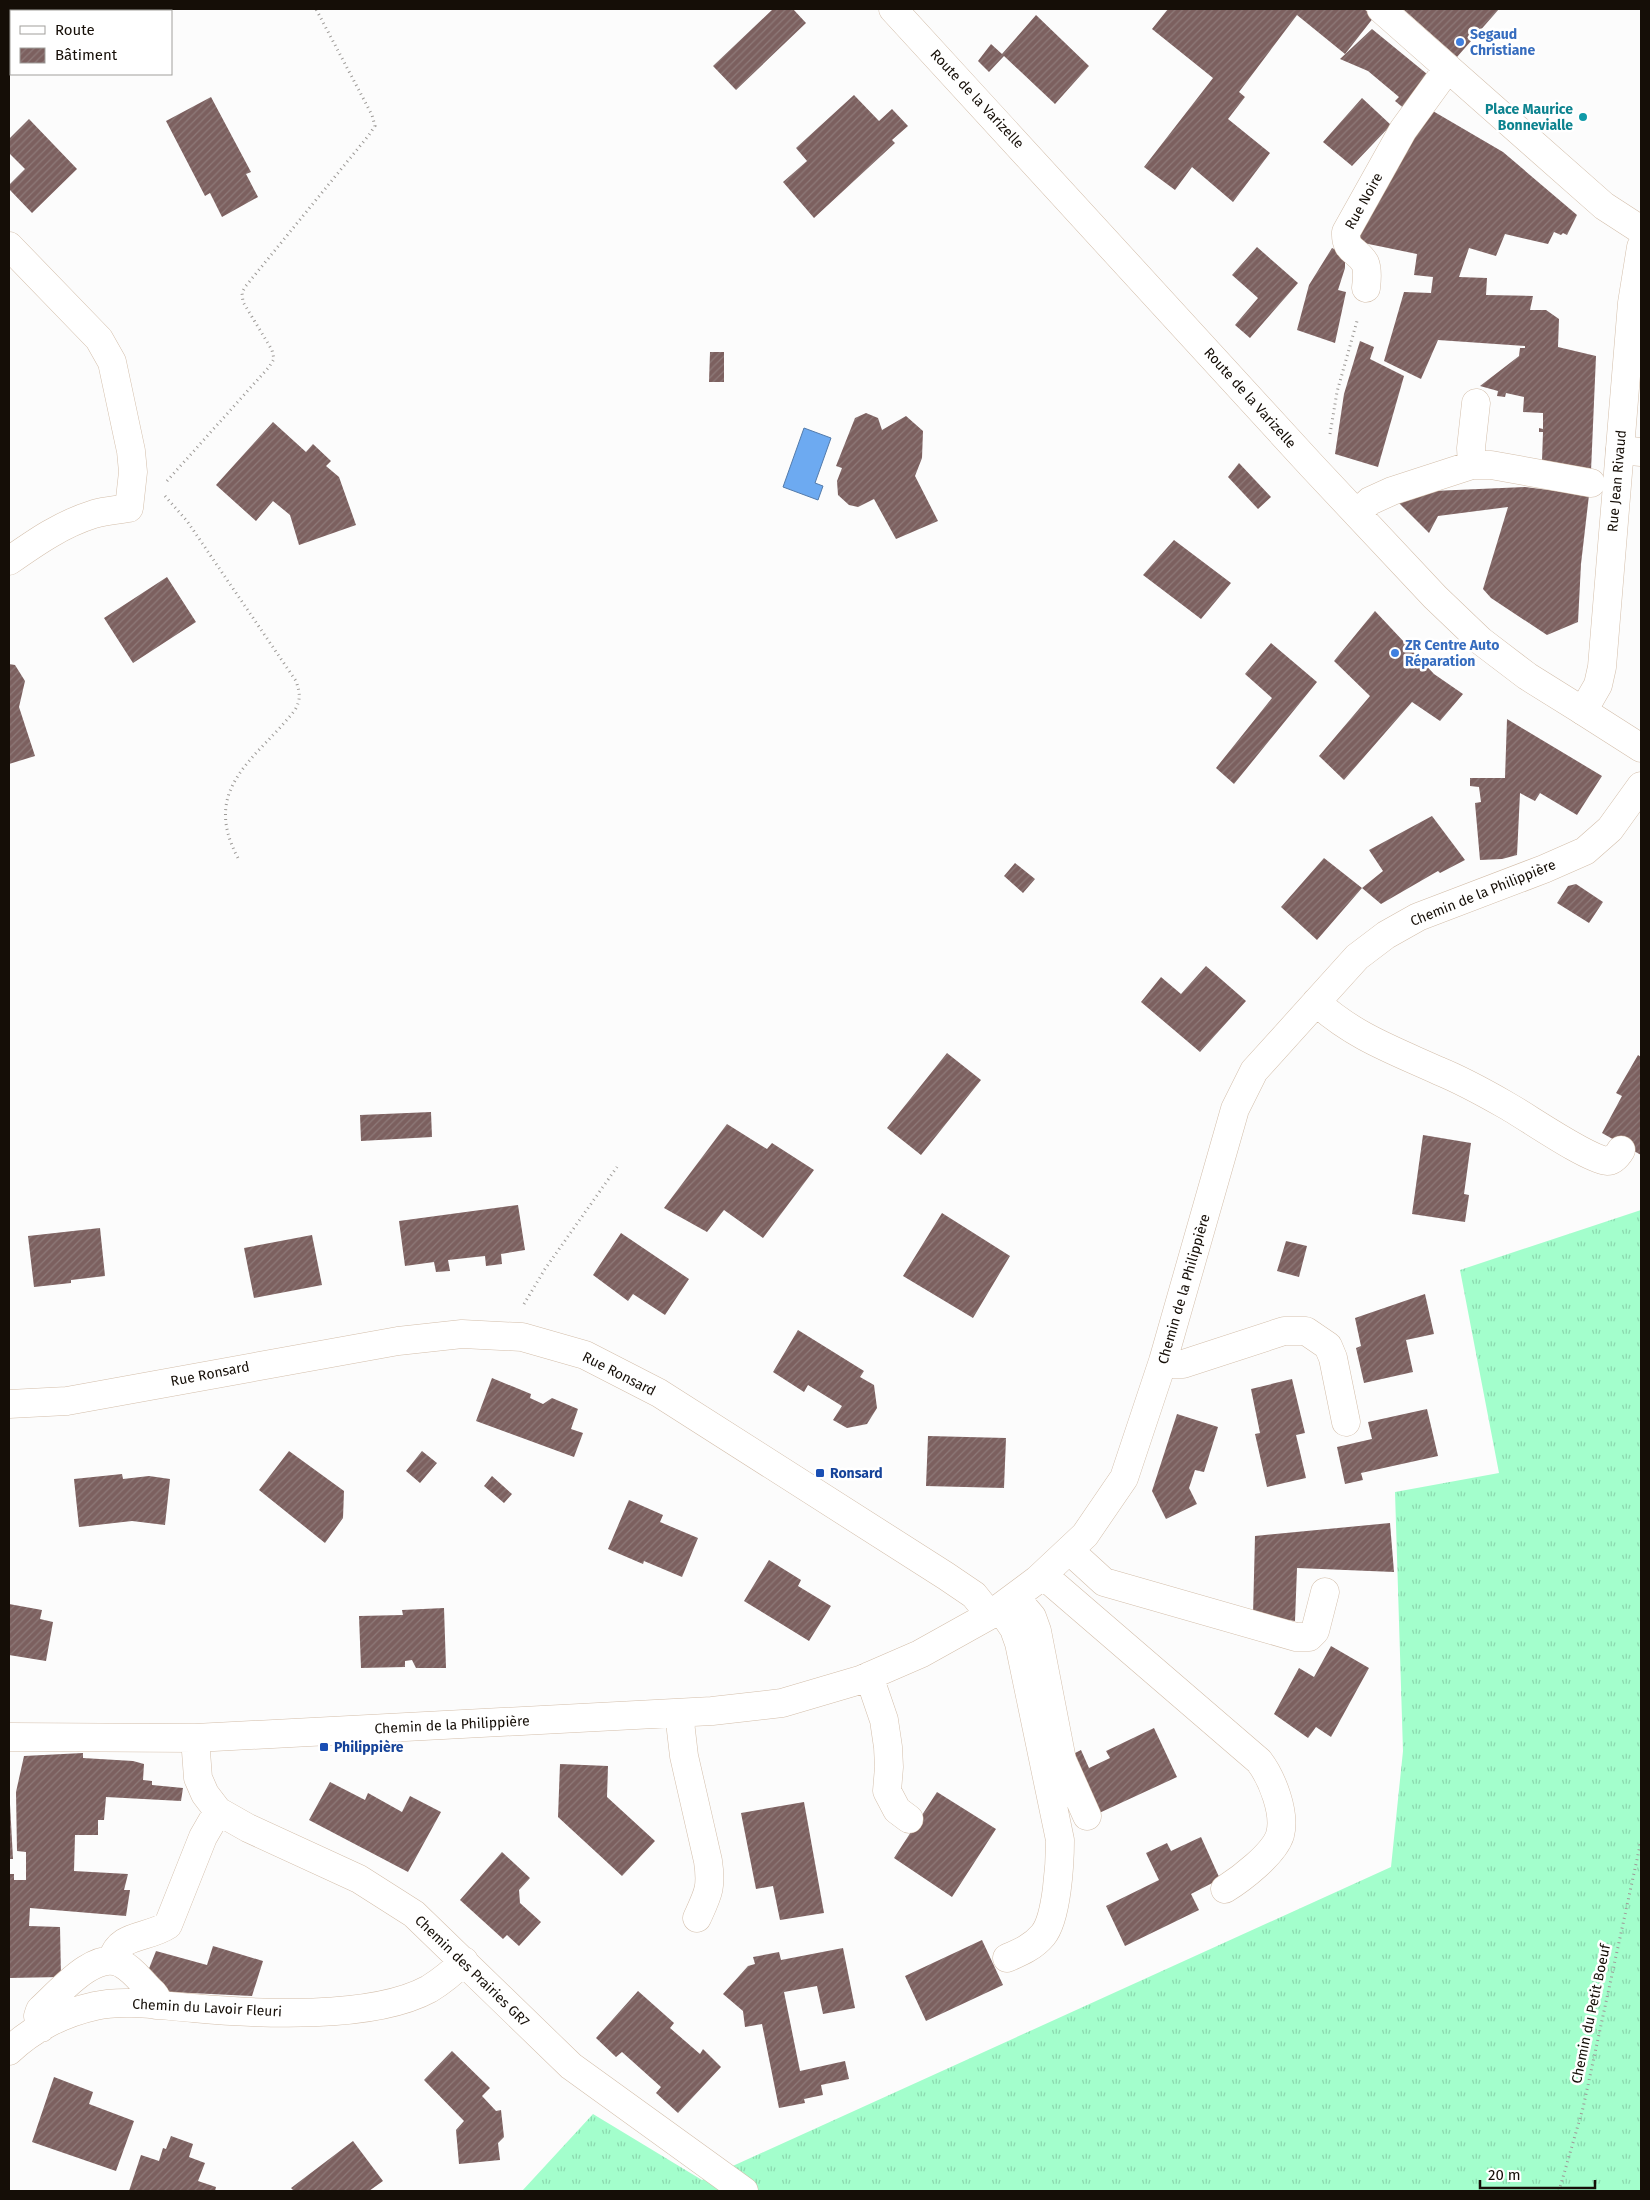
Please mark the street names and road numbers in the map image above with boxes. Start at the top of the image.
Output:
street label: Route de la Varizelle [927,46,1027,152]
street label: Rue Noire [1341,170,1387,232]
street label: Route de la Varizelle [1200,344,1300,452]
street label: Rue Jean Rivaud [1604,429,1630,533]
street label: Chemin de la Philippière [1408,856,1558,930]
street label: Chemin de la Philippière [1154,1212,1214,1366]
street label: Rue Ronsard [580,1348,658,1400]
street label: Rue Ronsard [169,1358,251,1390]
street label: Chemin de la Philippière [374,1712,530,1738]
street label: Chemin des Prairies GR7 [411,1912,533,2030]
street label: Chemin du Petit Boeuf [1568,1942,1614,2085]
street label: Chemin du Lavoir Fleuri [132,1996,282,2020]

